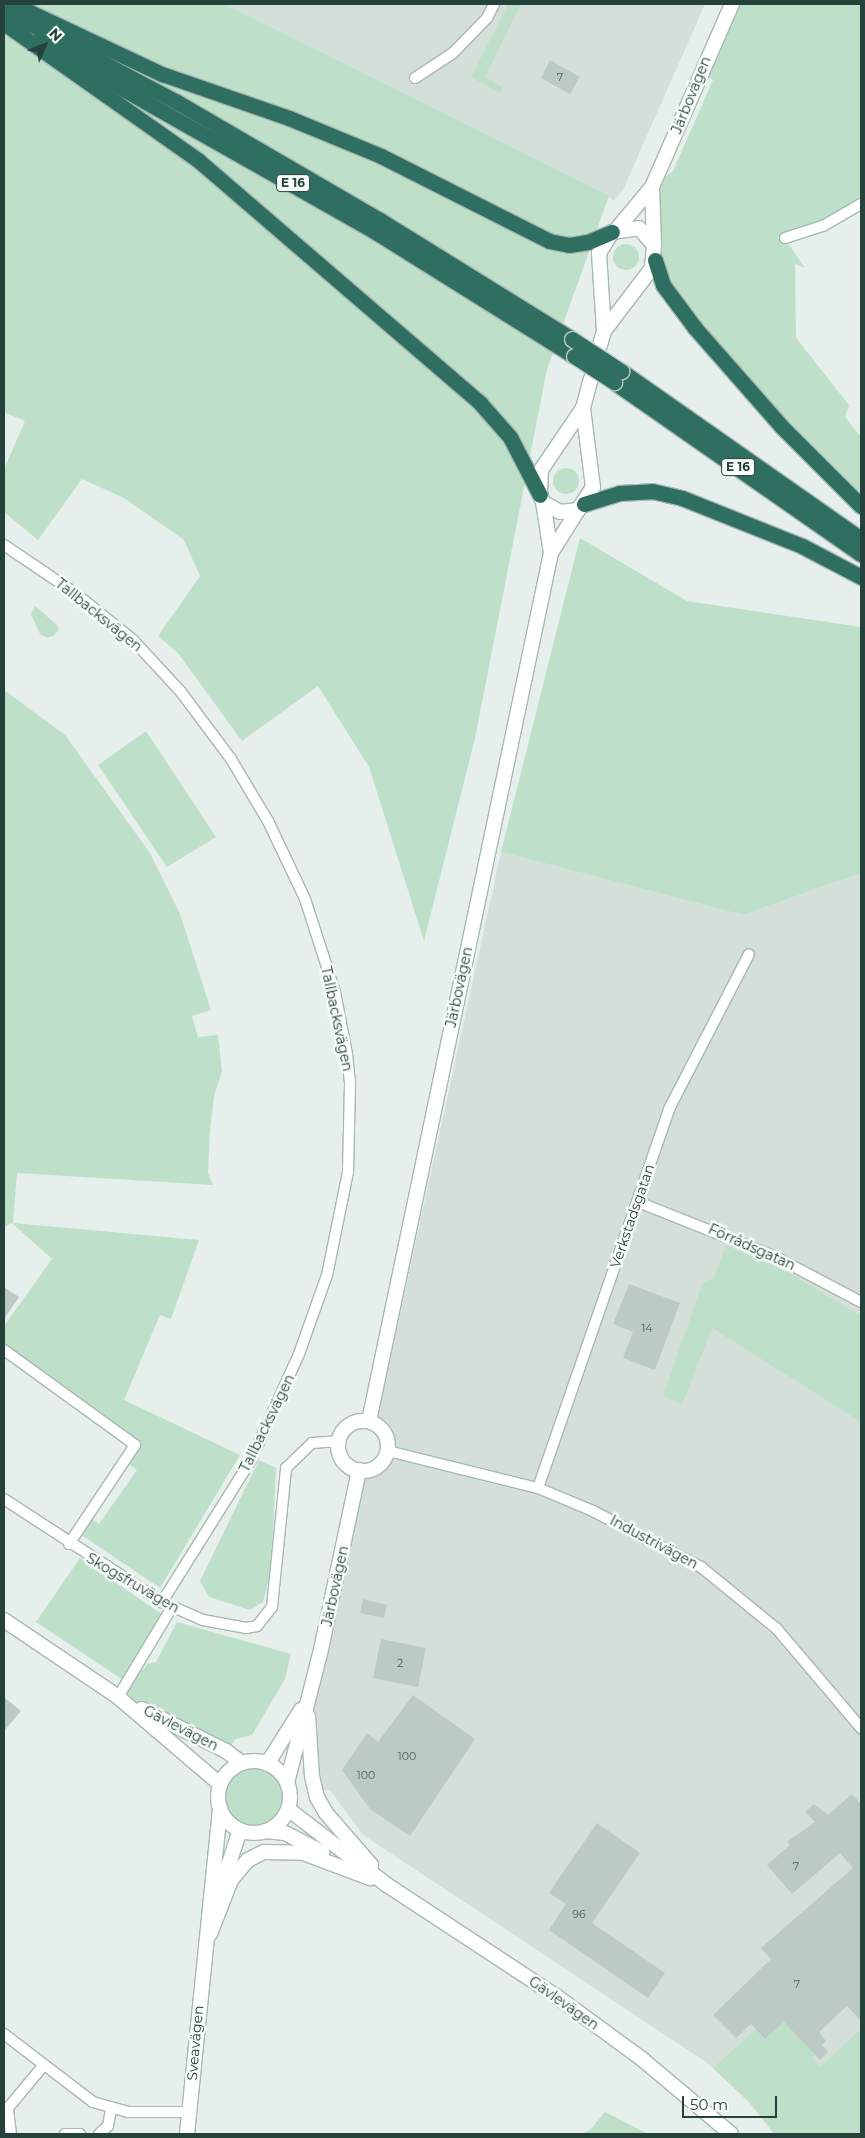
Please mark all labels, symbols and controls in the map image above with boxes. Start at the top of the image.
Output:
north arrow [20,20,70,70]
text: N [45,24,66,45]
street label: Järbovägen [668,54,714,136]
house number: 7 [557,70,563,84]
road number: E 16 [276,174,310,192]
road number: E 16 [720,458,756,477]
street label: Tallbacksvägen [52,575,146,655]
street label: Järbovägen [442,945,476,1029]
street label: Tallbacksvägen [318,965,356,1073]
street label: Verkstadsgatan [606,1162,658,1270]
street label: Förrådsgatan [706,1220,798,1274]
house number: 14 [641,1321,653,1335]
street label: Tallbacksvägen [236,1371,298,1475]
street label: Industrivägen [607,1512,701,1572]
street label: Järbovägen [318,1544,352,1628]
street label: Skogsfruvägen [83,1550,183,1616]
house number: 2 [397,1656,403,1670]
street label: Gävlevägen [141,1702,221,1754]
house number: 100 [398,1749,416,1763]
house number: 100 [357,1768,375,1782]
house number: 7 [793,1859,799,1873]
house number: 96 [572,1907,586,1921]
street label: Gävlevägen [526,1973,602,2033]
house number: 7 [794,1977,800,1991]
street label: Sveavägen [183,2005,207,2081]
scale bar [685,2086,780,2118]
text: 50 m [690,2095,728,2114]

